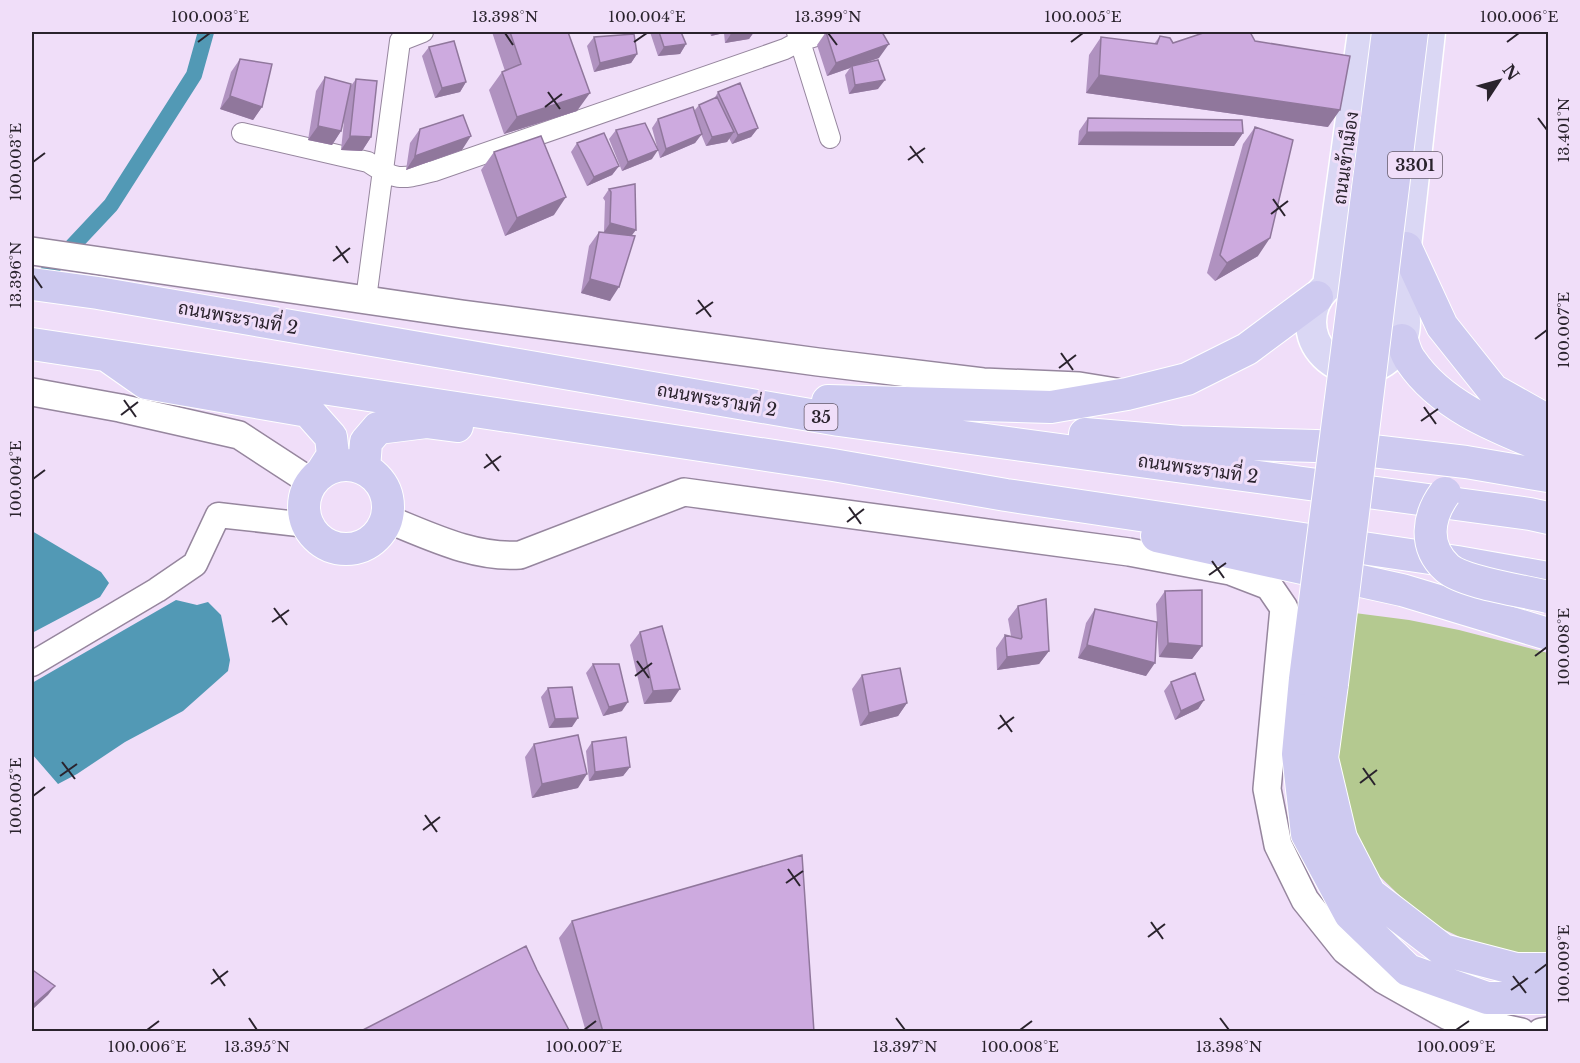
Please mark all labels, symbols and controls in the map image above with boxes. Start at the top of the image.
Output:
text: 100.003°E [171,7,249,26]
text: 13.398°N [472,7,538,26]
text: 100.004°E [608,7,686,26]
text: 13.399°N [794,7,862,26]
text: 100.005°E [1044,7,1122,26]
text: 100.006°E [1480,7,1558,26]
north arrow [1469,51,1529,111]
text: N [1499,60,1524,84]
text: 13.401°N [1554,98,1573,162]
street label: ถนนเข้าเมือง [1328,110,1363,206]
text: 100.003°E [6,123,25,201]
road number: 3301 [1388,152,1442,178]
text: 13.396°N [6,241,25,309]
street label: ถนนพระรามที่ 2 [176,292,300,339]
text: 100.007°E [1554,292,1573,368]
street label: ถนนพระรามที่ 2 [655,374,779,421]
road number: 35 [804,404,838,430]
text: 100.004°E [6,440,25,518]
street label: ถนนพระรามที่ 2 [1136,445,1260,488]
text: 100.008°E [1554,608,1573,686]
text: 100.005°E [6,757,25,835]
text: 100.009°E [1554,925,1573,1003]
text: 100.006°E [108,1037,186,1056]
text: 13.395°N [224,1037,290,1056]
text: 100.007°E [546,1037,622,1056]
text: 13.397°N [872,1037,938,1056]
text: 100.008°E [981,1037,1059,1056]
text: 13.398°N [1196,1037,1262,1056]
text: 100.009°E [1417,1037,1495,1056]

